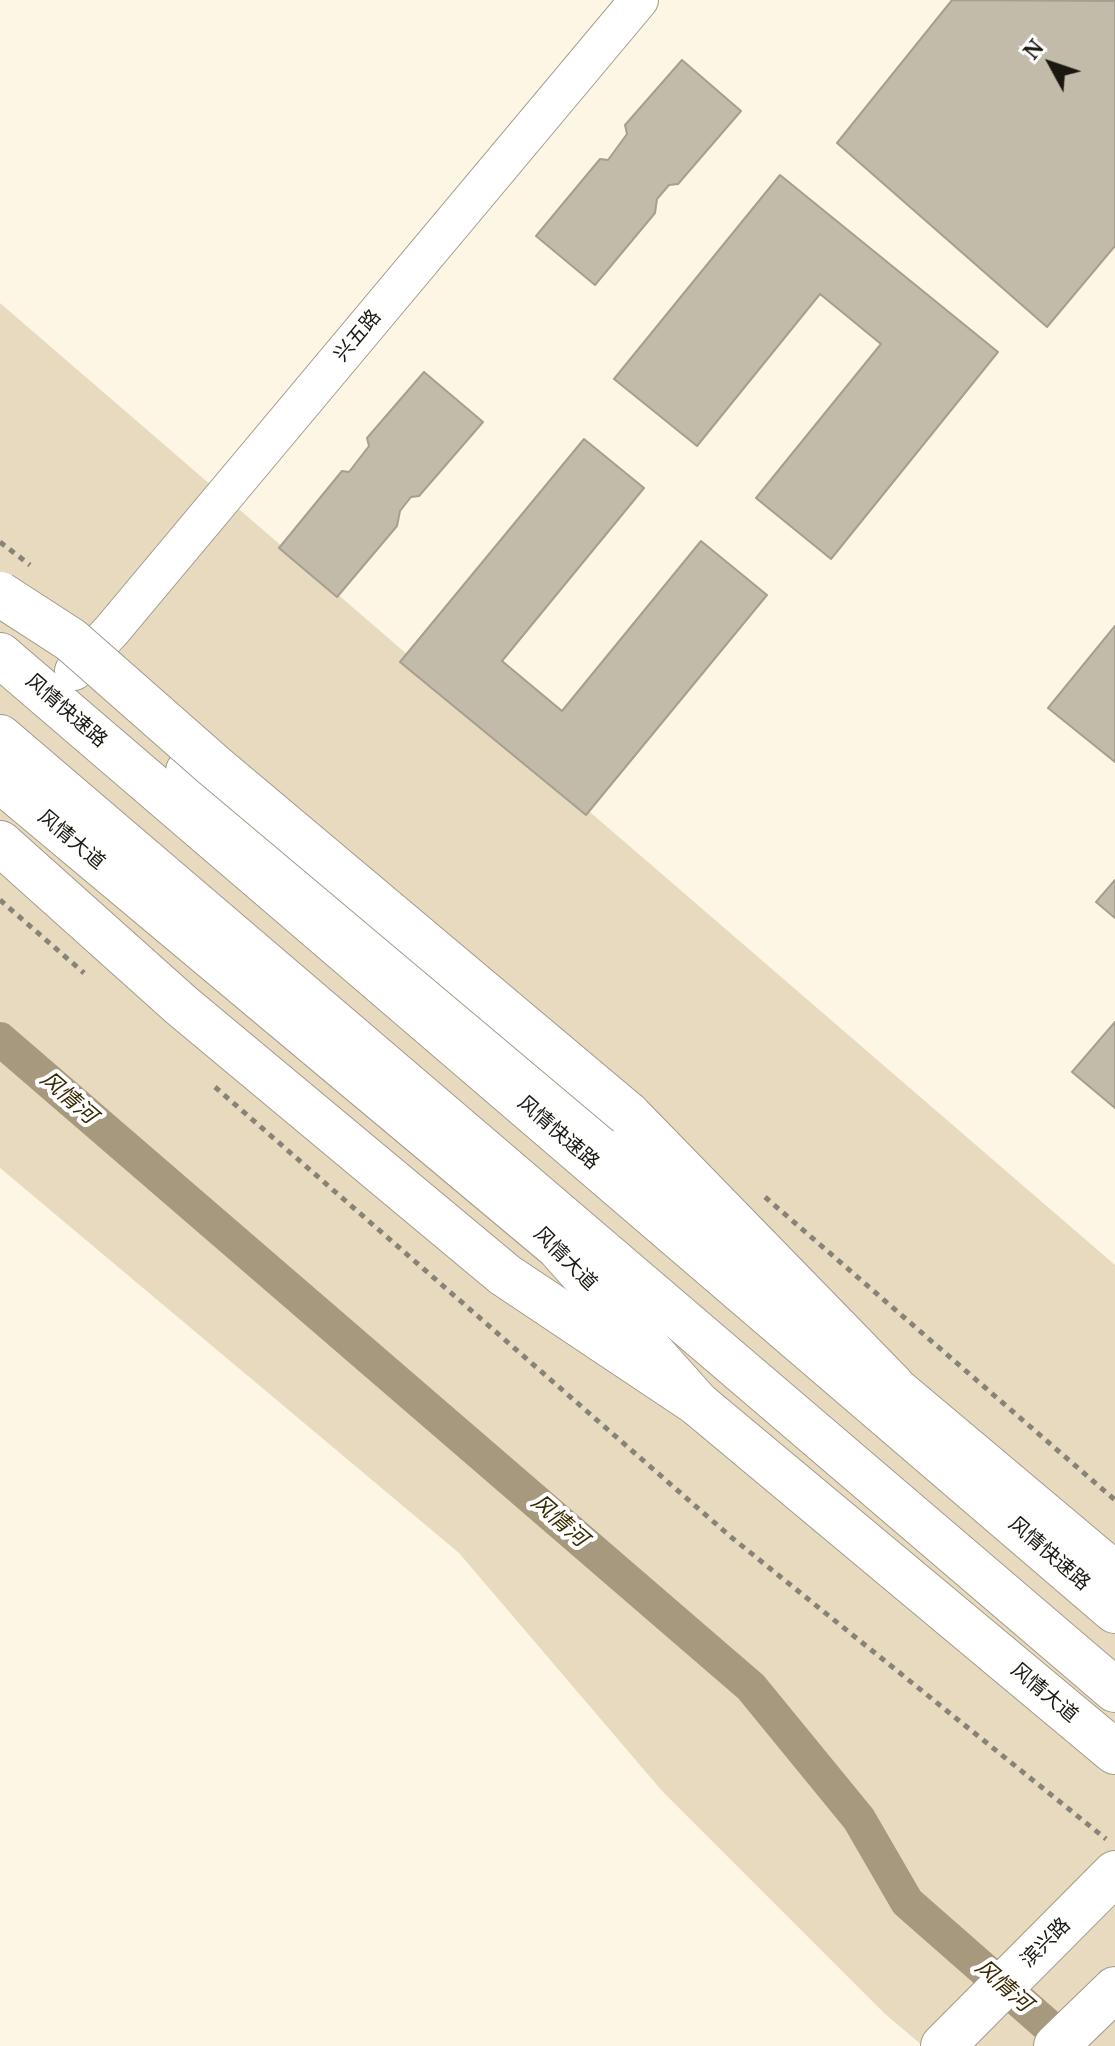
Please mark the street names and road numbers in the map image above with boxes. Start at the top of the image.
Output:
street label: 兴五路 [330,305,386,367]
street label: 风情快速路 [20,669,112,753]
street label: 风情大道 [33,805,109,875]
street label: 风情快速路 [512,1091,604,1175]
street label: 风情大道 [528,1222,602,1296]
street label: 风情快速路 [1003,1512,1095,1596]
street label: 风情大道 [1006,1658,1082,1728]
street label: 滨兴路 [1016,1913,1076,1973]

